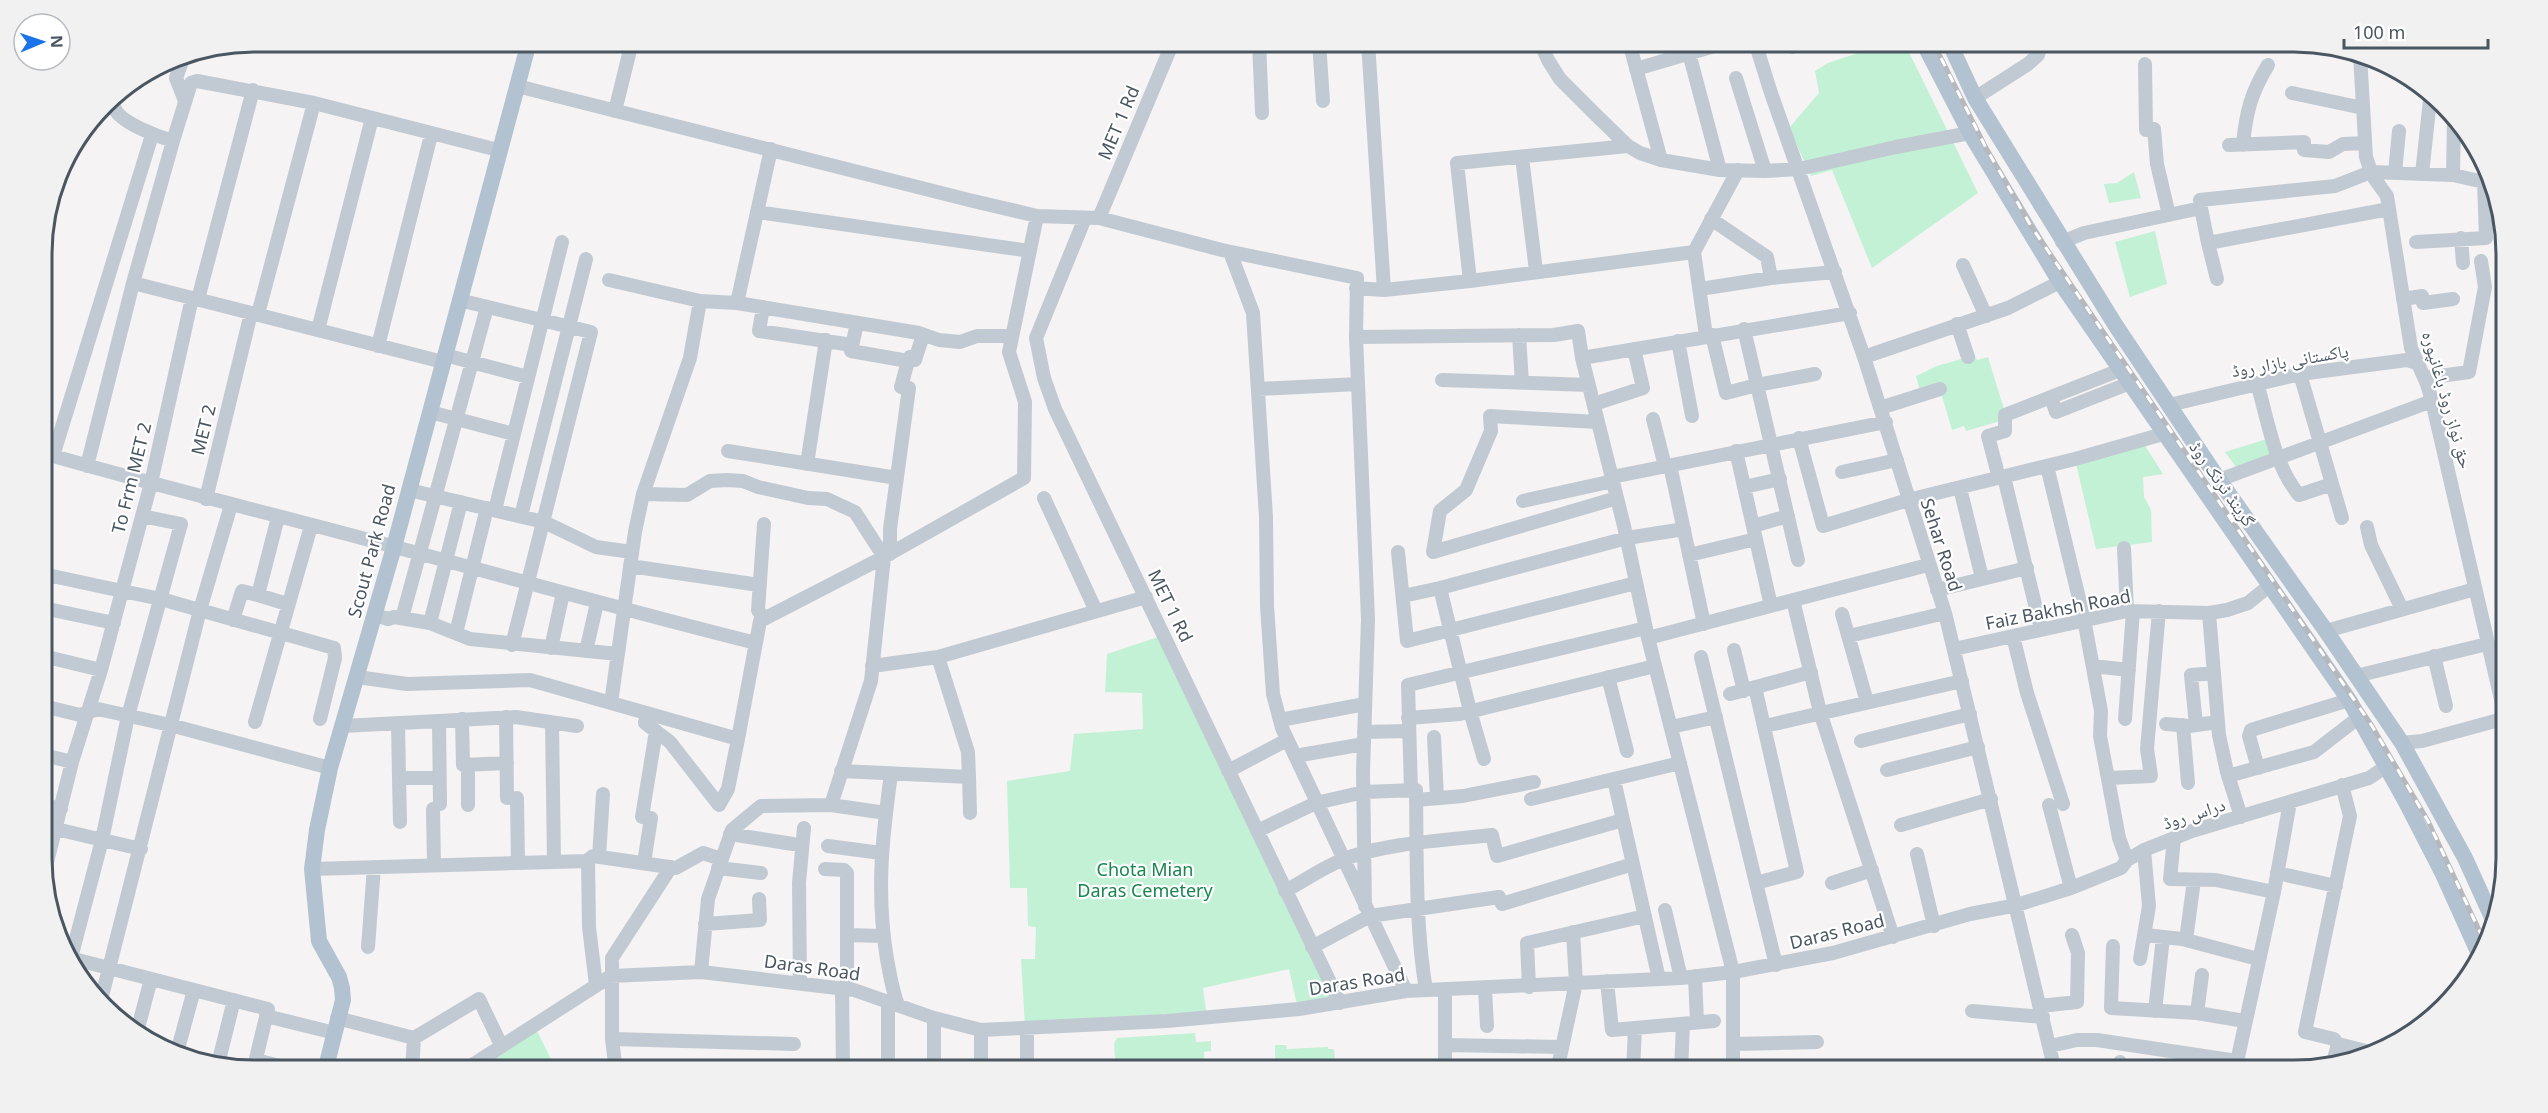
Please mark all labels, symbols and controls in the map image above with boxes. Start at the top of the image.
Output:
north arrow [12,12,72,72]
scale bar [2344,12,2488,50]
text: 100 m [2353,20,2405,44]
text: N [46,35,68,48]
street label: MET 1 Rd [1092,82,1144,163]
street label: حق نواز روڈ باغانپورہ [2417,328,2479,471]
street label: پاکستانی بازار روڈ [2229,338,2350,382]
street label: MET 2 [185,402,221,458]
street label: To Frm MET 2 [106,420,156,536]
street label: گرینڈ ٹرنک روڈ [2185,436,2261,531]
street label: Scout Park Road [342,481,400,620]
street label: Sehar Road [1916,495,1968,594]
street label: MET 1 Rd [1143,565,1199,646]
street label: Faiz Bakhsh Road [1983,583,2132,635]
street label: دراس روڈ [2159,792,2228,834]
park label: Chota Mian Daras Cemetery [1077,857,1214,902]
street label: Daras Road [1787,908,1887,954]
street label: Daras Road [762,948,862,986]
street label: Daras Road [1307,962,1407,1000]

